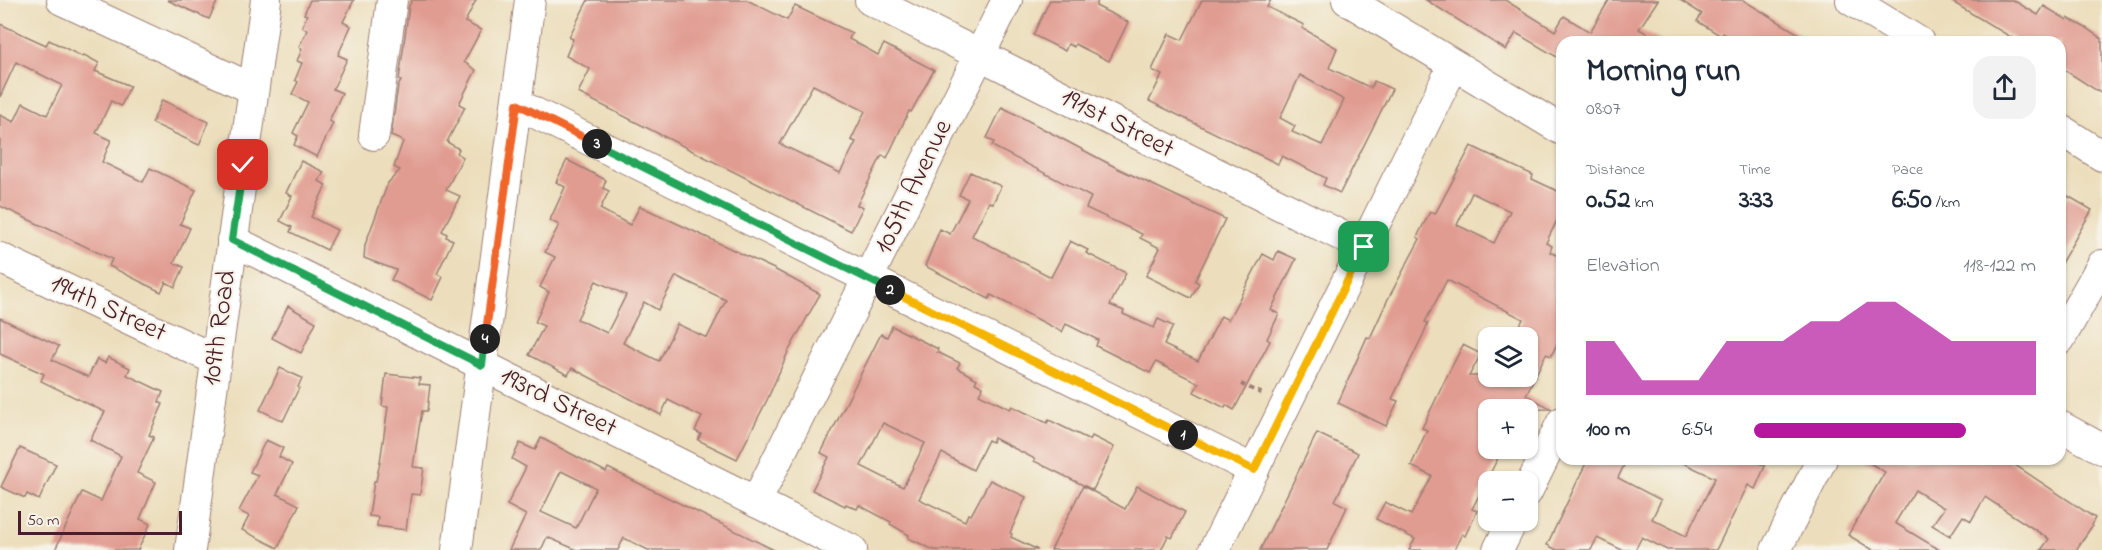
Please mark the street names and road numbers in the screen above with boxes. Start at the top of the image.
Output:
street label: 191st Street [1053,79,1181,169]
street label: 105th Avenue [865,112,964,261]
street label: 194th Street [43,265,173,353]
street label: 109th Road [193,268,247,388]
street label: 193rd Street [493,358,623,448]

